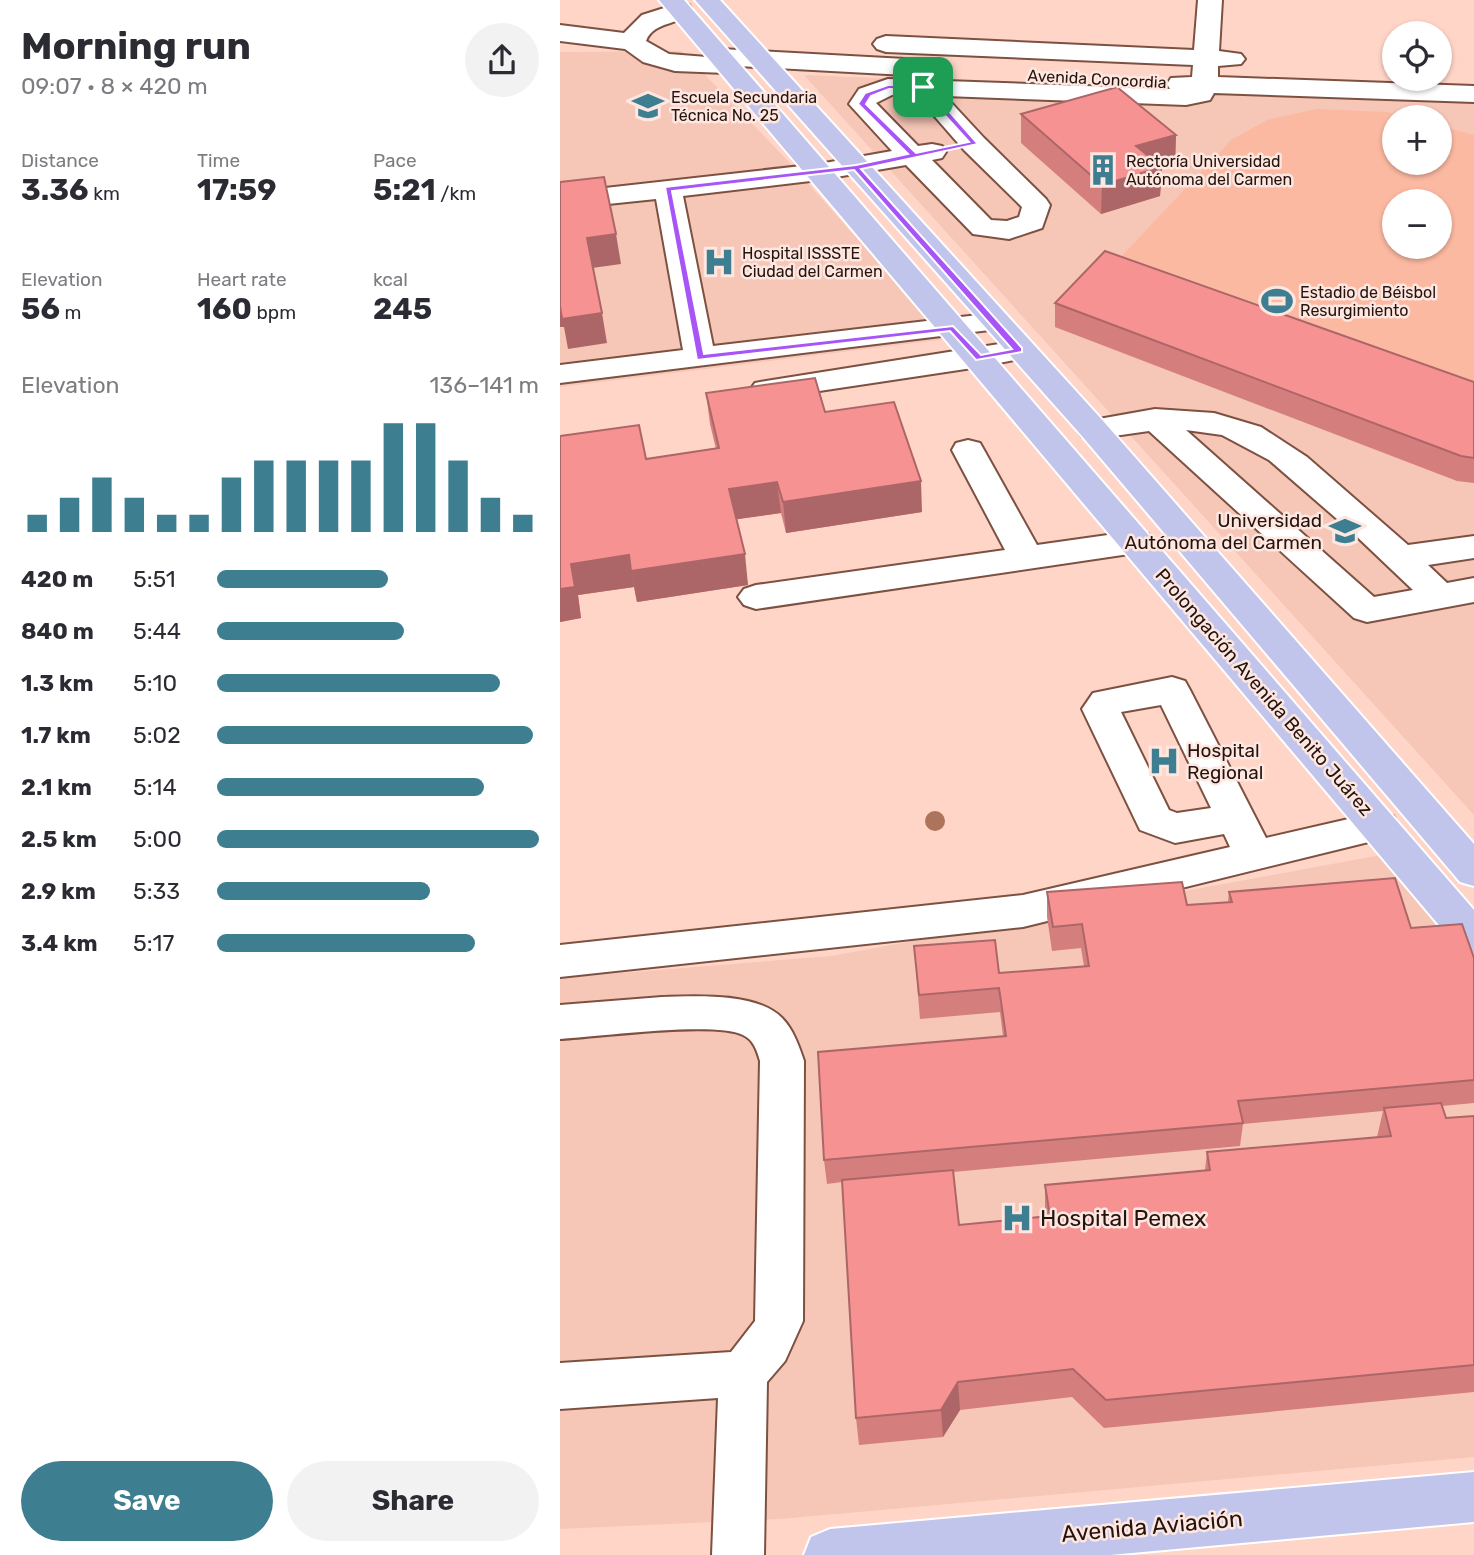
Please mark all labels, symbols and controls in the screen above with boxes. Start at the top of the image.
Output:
map controls [1382,21,1452,259]
button: locate [1382,21,1452,91]
text: Morning run [21,23,251,69]
button: share [465,23,539,97]
pin [893,57,953,117]
street label: Avenida Concordia [1027,66,1167,92]
icon: arrive [904,68,942,106]
text: 09:07 · 8 × 420 m [21,72,208,100]
place label: Escuela Secundaria Técnica No. 25 [671,88,817,125]
school or university icon: Escuela Secundaria Técnica No. 25 [631,89,665,123]
button: + [1382,105,1452,175]
text: Distance [21,149,99,172]
text: Time [197,149,240,172]
text: Pace [373,149,417,172]
place label: Rectoría Universidad Autónoma del Carmen [1126,152,1292,189]
building icon: Rectoría Universidad Autónoma del Carmen [1086,153,1120,187]
text: 3.36 [21,172,89,208]
text: 17:59 [197,172,276,208]
text: 5:21 [373,172,436,208]
text: km [89,182,120,205]
text: /km [436,182,476,205]
button: − [1382,189,1452,259]
place label: Hospital ISSSTE Ciudad del Carmen [742,244,883,281]
hospital icon: Hospital ISSSTE Ciudad del Carmen [702,245,736,279]
text: Elevation [21,268,102,291]
text: Heart rate [197,268,287,291]
text: kcal [373,268,408,291]
place label: Estadio de Béisbol Resurgimiento [1300,283,1436,320]
sports icon: Estadio de Béisbol Resurgimiento [1260,284,1294,318]
text: 56 [21,291,60,327]
text: 160 [197,291,252,327]
text: 245 [373,291,432,327]
text: m [60,301,81,324]
text: bpm [252,301,296,324]
text: Elevation [21,371,120,399]
text: 136–141 m [430,371,539,399]
place label: Universidad Autónoma del Carmen [1125,509,1322,554]
school or university icon: Universidad Autónoma del Carmen [1328,514,1362,548]
street label: Prolongación Avenida Benito Juárez [1150,564,1378,820]
text: 420 m [21,565,93,593]
text: 5:51 [133,565,176,593]
text: 840 m [21,617,94,645]
text: 5:44 [133,617,181,645]
text: 1.3 km [21,669,94,697]
text: 5:10 [133,669,177,697]
text: 1.7 km [21,721,91,749]
text: 5:02 [133,721,181,749]
place label: Hospital Regional [1187,739,1263,784]
hospital icon: Hospital Regional [1147,744,1181,778]
text: 2.1 km [21,773,92,801]
text: 5:14 [133,773,177,801]
text: 2.5 km [21,825,97,853]
text: 5:00 [133,825,182,853]
text: 2.9 km [21,877,96,905]
text: 5:33 [133,877,180,905]
text: 3.4 km [21,929,98,957]
text: 5:17 [133,929,174,957]
hospital icon: Hospital Pemex [1000,1201,1034,1235]
place label: Hospital Pemex [1040,1204,1207,1232]
button: Save [21,1461,273,1541]
button: Share [287,1461,539,1541]
street label: Avenida Aviación [1060,1504,1244,1548]

